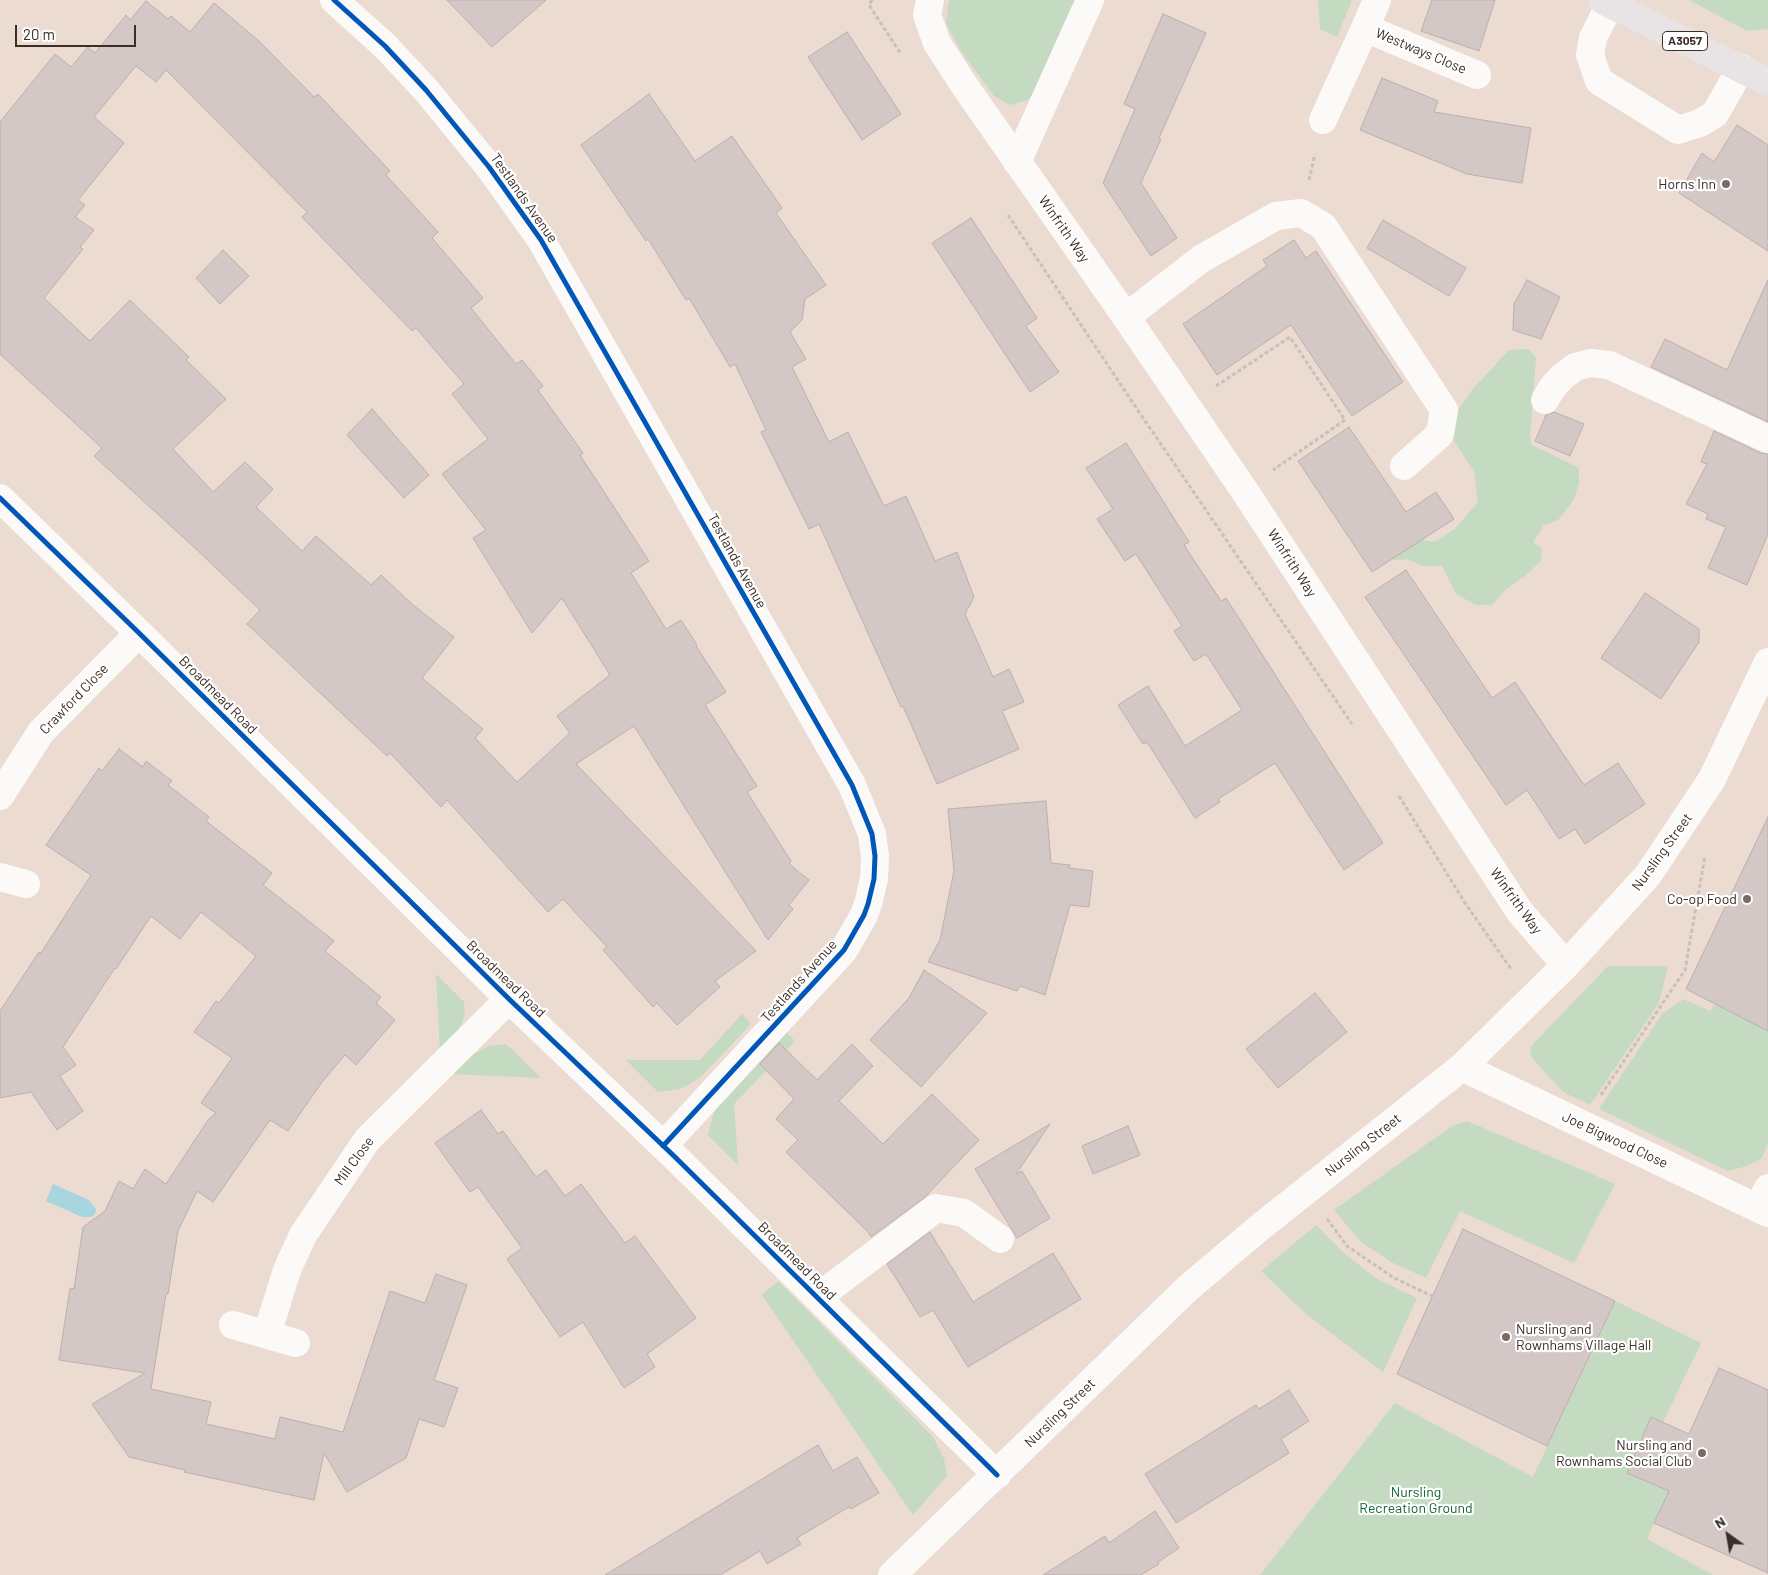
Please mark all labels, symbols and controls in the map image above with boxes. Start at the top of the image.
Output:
scale bar [18,15,139,47]
street label: Westways Close [1373,24,1469,78]
text: 20 m [23,25,55,43]
road number: A3057 [1662,31,1708,50]
street label: Testlands Avenue [487,150,561,246]
place label: Horns Inn [1658,176,1716,192]
marker: Horns Inn [1720,178,1732,190]
street label: Winfrith Way [1035,192,1093,266]
street label: Testlands Avenue [704,511,770,611]
street label: Winfrith Way [1264,526,1320,600]
street label: Broadmead Road [175,652,261,738]
street label: Crawford Close [36,660,112,738]
street label: Nursling Street [1628,810,1696,894]
street label: Winfrith Way [1486,865,1546,937]
place label: Co-op Food [1667,891,1737,907]
marker: Co-op Food [1741,893,1753,905]
street label: Testlands Avenue [757,936,841,1026]
street label: Broadmead Road [463,937,549,1021]
street label: Joe Bigwood Close [1559,1108,1671,1172]
street label: Nursling Street [1322,1110,1404,1180]
street label: Mill Close [331,1133,377,1189]
street label: Broadmead Road [754,1218,840,1304]
place label: Nursling and Rownhams Village Hall [1516,1321,1651,1354]
marker: Nursling and Rownhams Village Hall [1500,1331,1512,1343]
street label: Nursling Street [1021,1375,1099,1451]
place label: Nursling and Rownhams Social Club [1556,1437,1692,1470]
marker: Nursling and Rownhams Social Club [1696,1447,1708,1459]
park label: Nursling Recreation Ground [1359,1484,1473,1516]
north arrow [1703,1510,1753,1560]
text: N [1711,1512,1728,1532]

